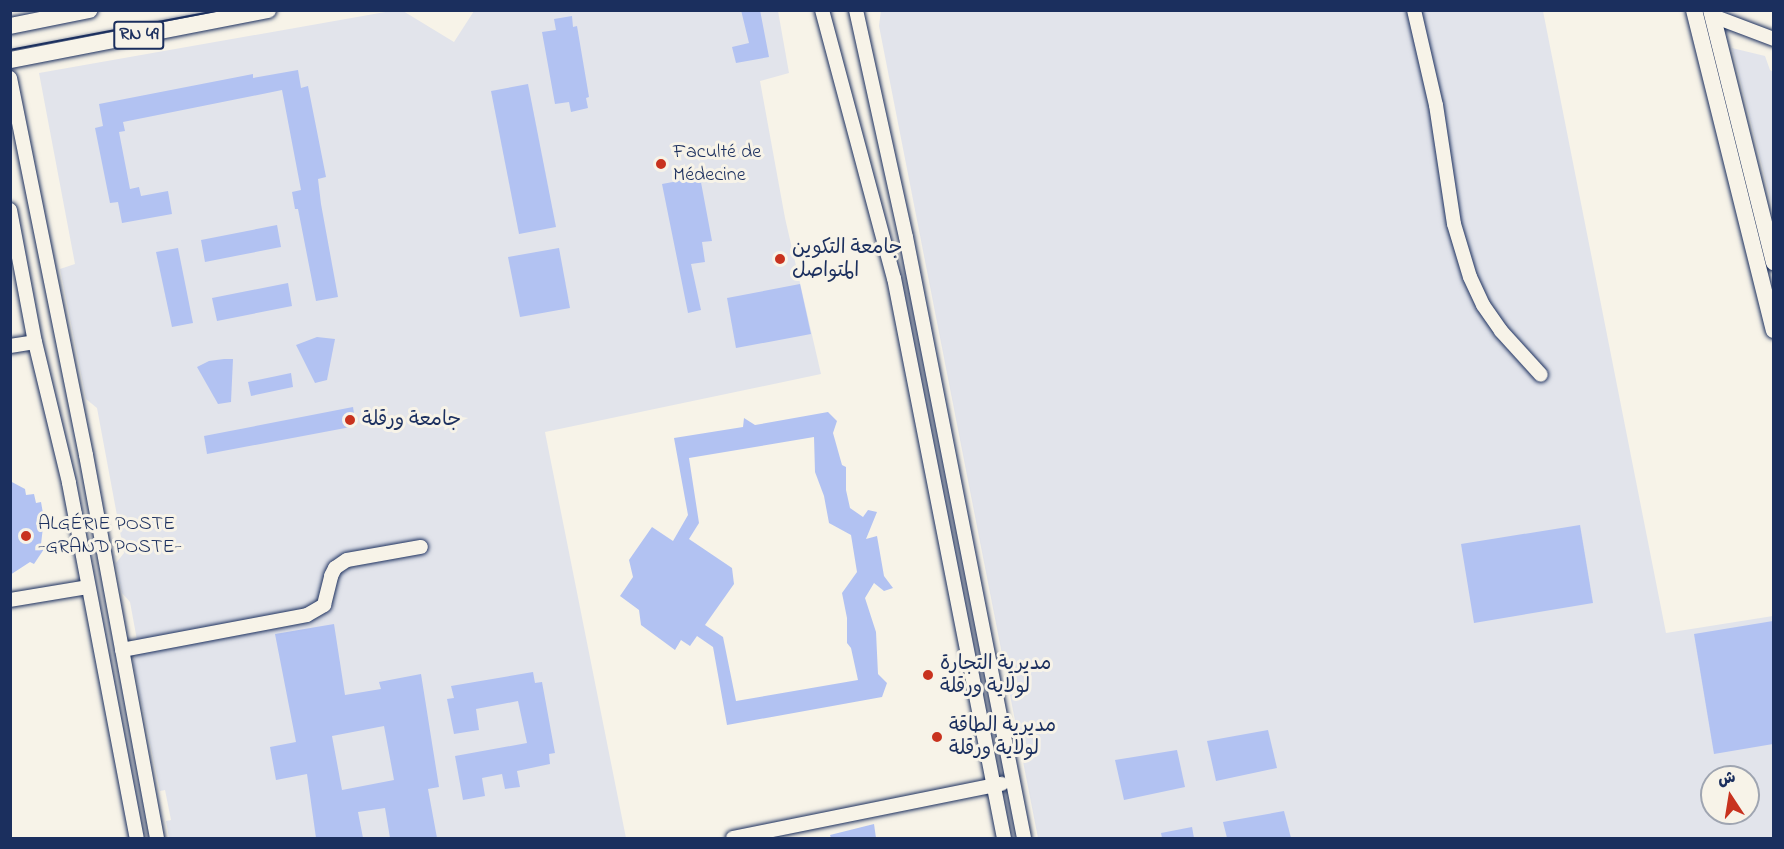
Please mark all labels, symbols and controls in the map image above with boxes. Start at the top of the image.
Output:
road number: RN 49 [112,20,166,50]
place label: Faculté de Médecine [673,140,761,187]
marker: Faculté de Médecine [654,157,668,171]
place label: جامعة التكوين المتواصل [792,236,903,283]
marker: جامعة التكوين المتواصل [773,252,787,266]
place label: جامعة ورقلة [362,408,461,432]
marker: جامعة ورقلة [343,413,357,427]
place label: ALGÉRIE POSTE -GRAND POSTE- [38,512,182,559]
marker: ALGÉRIE POSTE -GRAND POSTE- [19,529,33,543]
place label: مديرية التجارة لولاية ورقلة [940,652,1051,699]
marker: مديرية التجارة لولاية ورقلة [921,668,935,682]
place label: مديرية الطاقة لولاية ورقلة [949,714,1056,761]
marker: مديرية الطاقة لولاية ورقلة [930,730,944,744]
north arrow [1700,765,1760,825]
text: ش [1716,766,1738,793]

